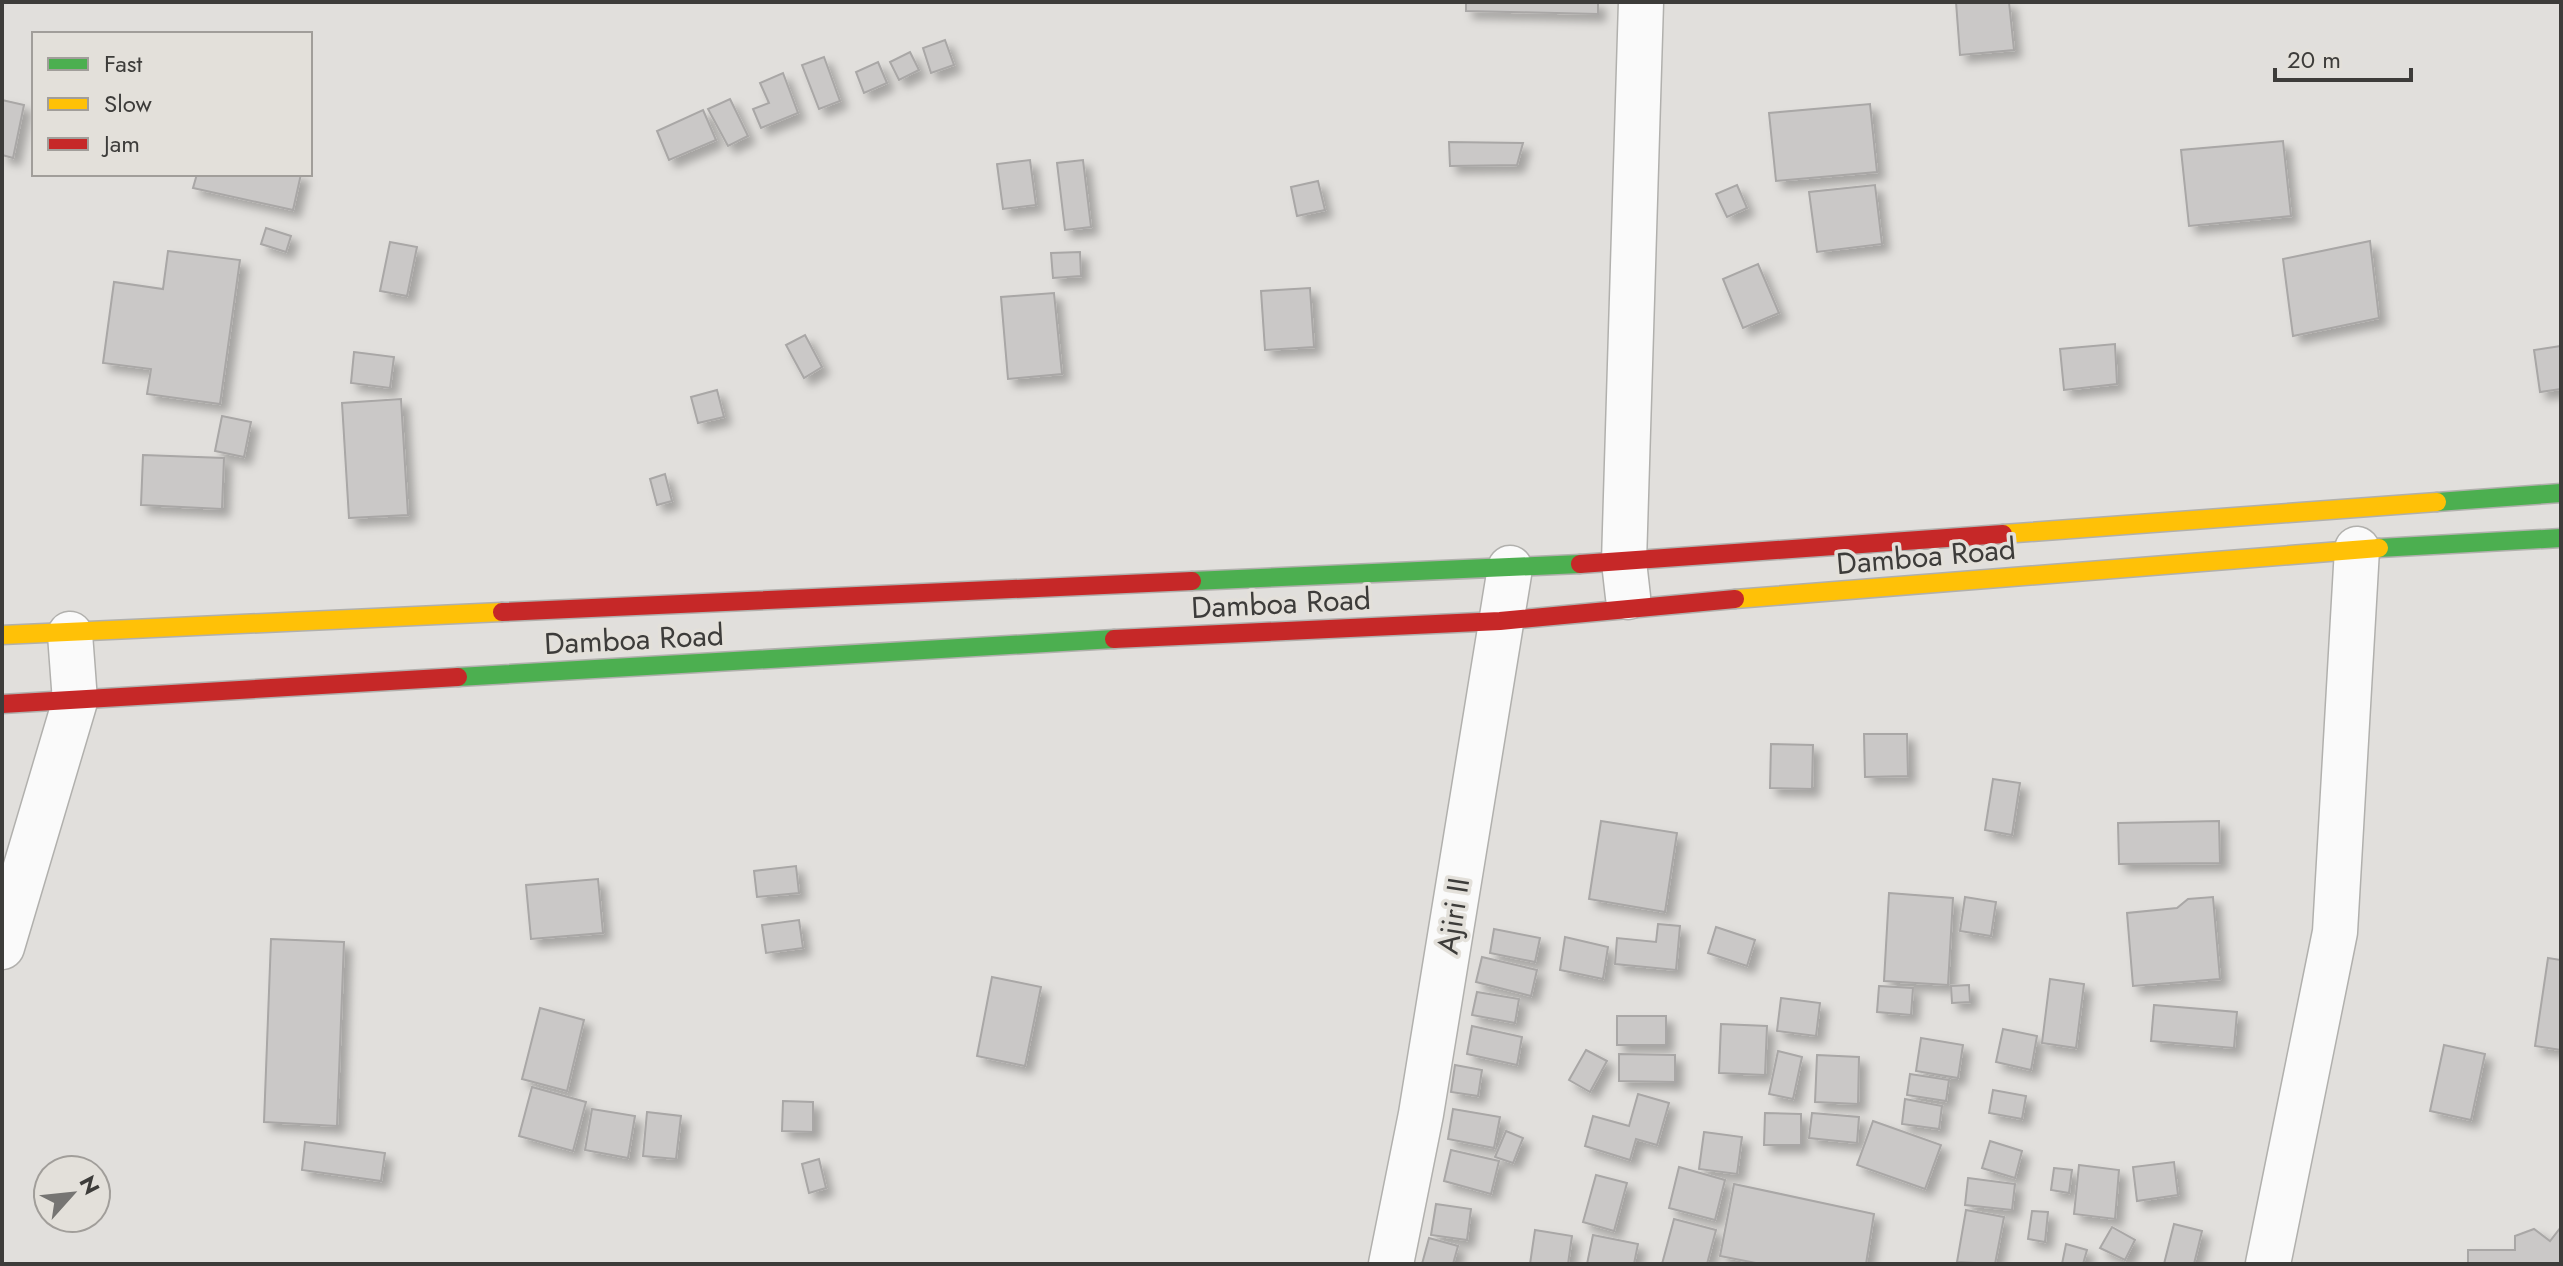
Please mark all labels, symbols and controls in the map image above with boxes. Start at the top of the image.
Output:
legend [32,32,312,176]
scale bar [2275,32,2411,82]
text: 20 m [2287,42,2341,77]
text: Fast [104,46,142,81]
text: Slow [104,86,152,121]
text: Jam [101,126,140,161]
street label: Damboa Road [1835,527,2017,585]
street label: Damboa Road [1190,577,1372,629]
street label: Damboa Road [543,613,725,665]
street label: Ajiri II [1426,875,1480,957]
north arrow [32,1154,112,1234]
text: N [72,1170,108,1200]

